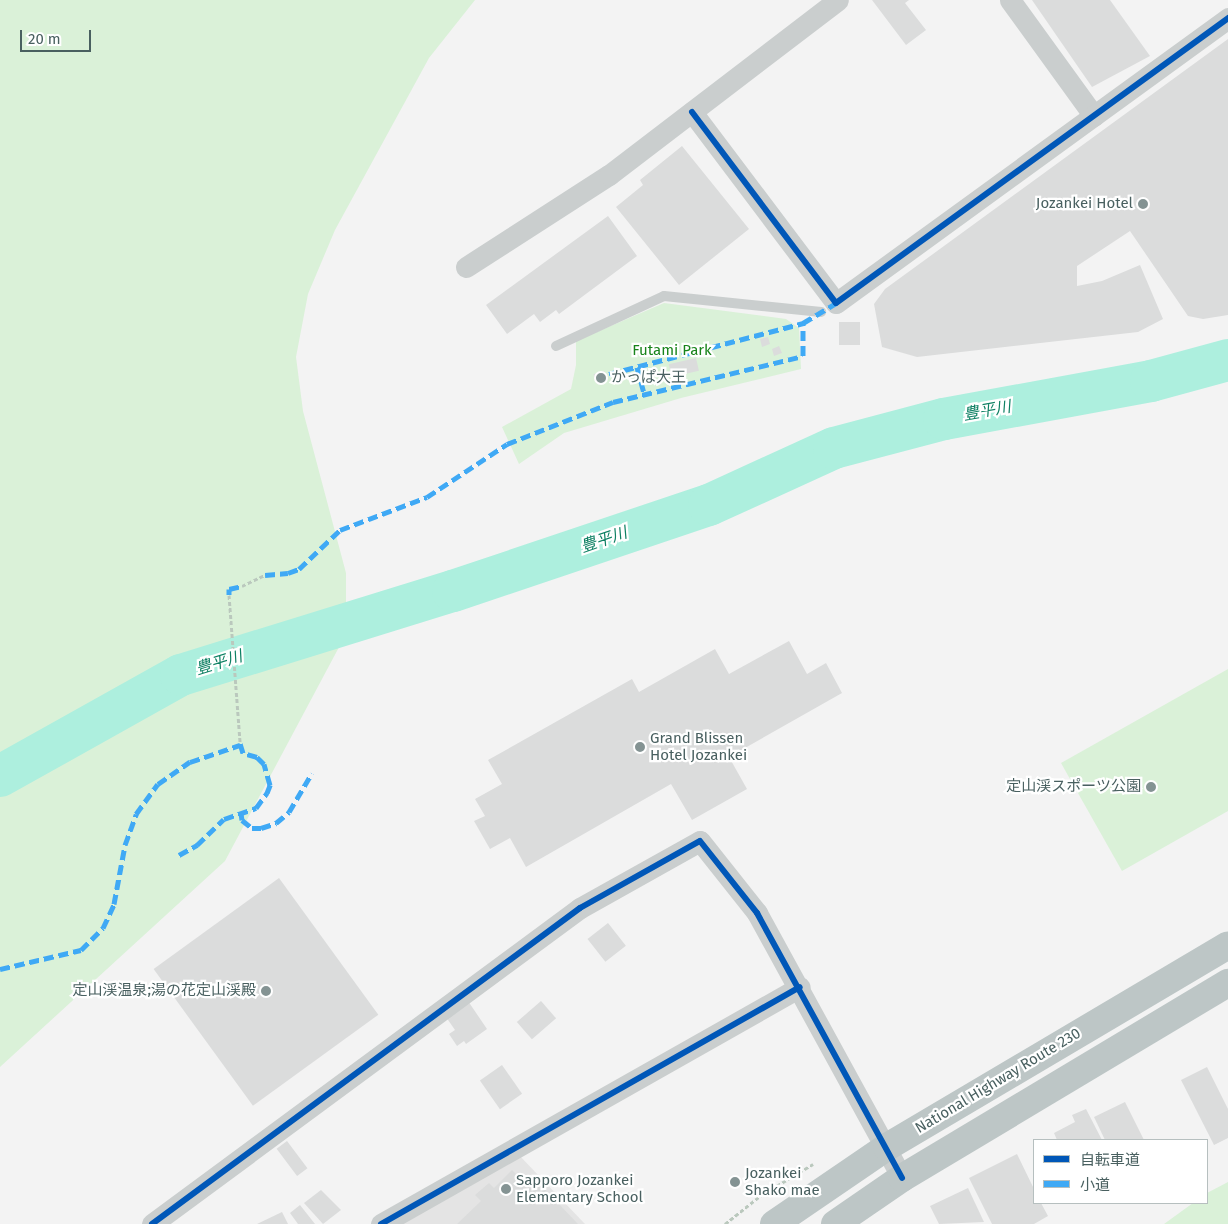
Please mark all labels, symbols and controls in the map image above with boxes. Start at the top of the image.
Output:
scale bar [22,20,94,52]
text: 20 m [28,30,61,48]
place label: Jozankei Hotel [1036,195,1133,213]
marker: Jozankei Hotel [1137,198,1149,210]
park label: Futami Park [632,342,712,360]
place label: かっぱ大王 [611,369,686,387]
marker: かっぱ大王 [595,372,607,384]
water label: 豊平川 [962,397,1012,425]
water label: 豊平川 [578,523,630,557]
water label: 豊平川 [193,647,245,679]
place label: Grand Blissen Hotel Jozankei [650,729,747,764]
marker: Grand Blissen Hotel Jozankei [634,741,646,753]
place label: 定山渓スポーツ公園 [1006,778,1141,796]
marker: 定山渓スポーツ公園 [1145,781,1157,793]
place label: 定山渓温泉;湯の花定山渓殿 [72,982,256,1000]
marker: 定山渓温泉;湯の花定山渓殿 [260,985,272,997]
street label: National Highway Route 230 [912,1024,1084,1138]
legend [1033,1139,1208,1204]
text: 自転車道 [1080,1151,1140,1169]
place label: Jozankei Shako mae [745,1164,820,1199]
place label: Sapporo Jozankei Elementary School [516,1171,643,1206]
marker: Jozankei Shako mae [729,1176,741,1188]
text: 小道 [1080,1176,1110,1194]
marker: Sapporo Jozankei Elementary School [500,1183,512,1195]

